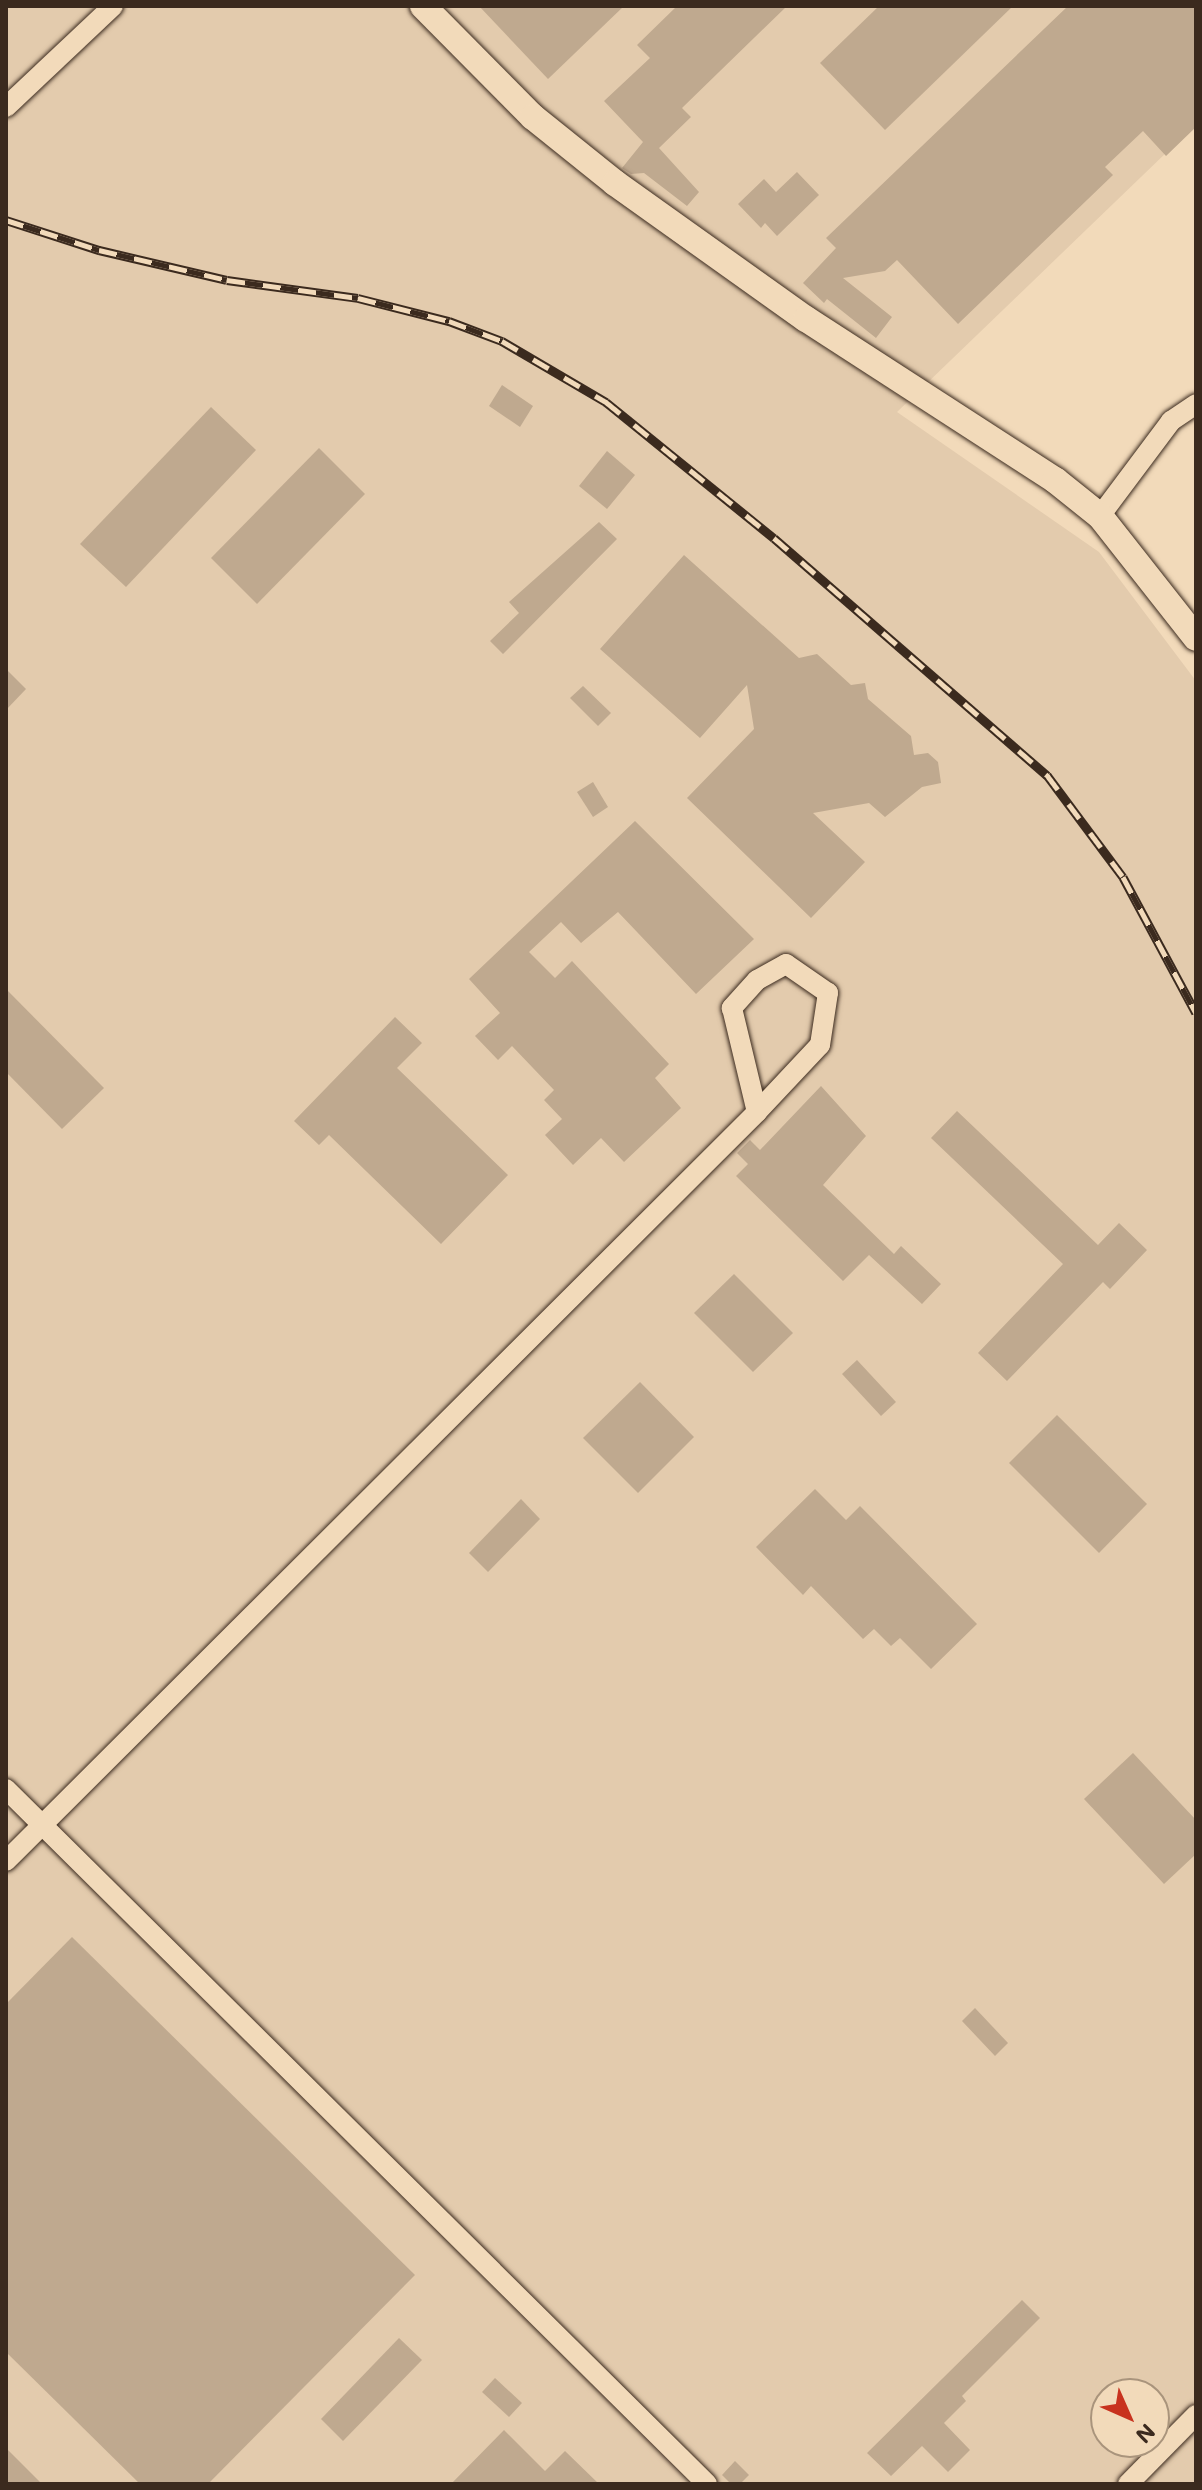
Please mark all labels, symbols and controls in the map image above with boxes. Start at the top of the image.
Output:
north arrow [1090,2378,1170,2458]
text: N [1130,2418,1162,2450]

